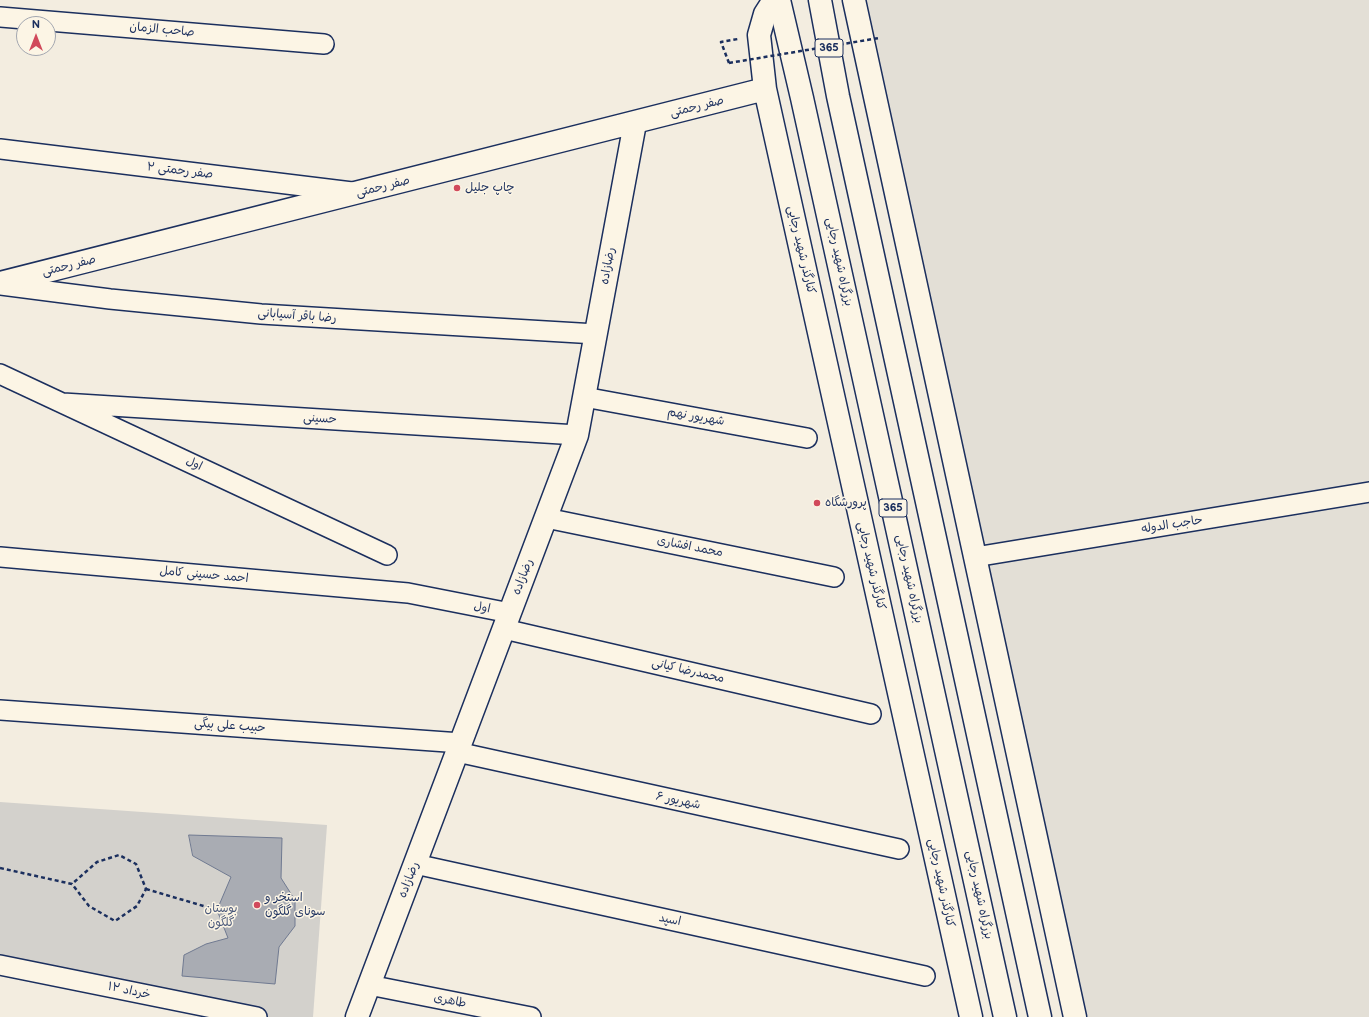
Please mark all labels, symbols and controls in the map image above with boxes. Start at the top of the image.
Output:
north arrow [16,16,56,56]
text: N [32,18,40,31]
street label: صاحب الزمان [129,20,195,40]
road number: 365 [815,39,843,57]
street label: صفر رحمتی [668,93,726,121]
street label: صفر رحمتی ۲ [146,160,214,182]
street label: صفر رحمتی [354,173,412,201]
place label: چاپ جلیل [465,181,515,195]
marker: چاپ جلیل [452,183,462,193]
street label: کنارگذر شهید رجایی [784,204,818,296]
street label: بزرگراه شهید رجایی [823,216,855,308]
street label: رضازاده [598,246,618,286]
street label: صفر رحمتی [40,252,98,280]
street label: رضا باقر آسیابانی [257,306,337,326]
street label: شهریور نهم [666,405,726,429]
street label: حسینی [303,411,337,427]
street label: اول [183,454,205,474]
place label: پرورشگاه [825,496,867,510]
marker: پرورشگاه [812,498,822,508]
road number: 365 [879,499,907,517]
street label: حاجب الدوله [1140,513,1204,537]
street label: کنارگذر شهید رجایی [854,520,888,612]
street label: بزرگراه شهید رجایی [893,533,925,625]
street label: محمد افشاری [656,534,724,560]
street label: رضازاده [510,557,536,597]
street label: احمد حسینی کامل [159,564,249,586]
street label: اول [473,599,491,617]
street label: محمدرضا کیانی [650,656,726,686]
street label: حبیب علی بیگی [194,716,266,736]
street label: شهریور ۶ [654,789,702,813]
street label: کنارگذر شهید رجایی [925,837,957,929]
street label: بزرگراه شهید رجایی [963,849,995,941]
street label: رضازاده [396,860,422,900]
place label: استخر و سونای گلگون [265,891,326,919]
marker: استخر و سونای گلگون [252,900,262,910]
park label: بوستان گلگون [205,902,237,930]
street label: اسپد [658,911,682,929]
street label: خرداد ۱۲ [106,979,152,1003]
street label: طاهری [433,991,467,1011]

